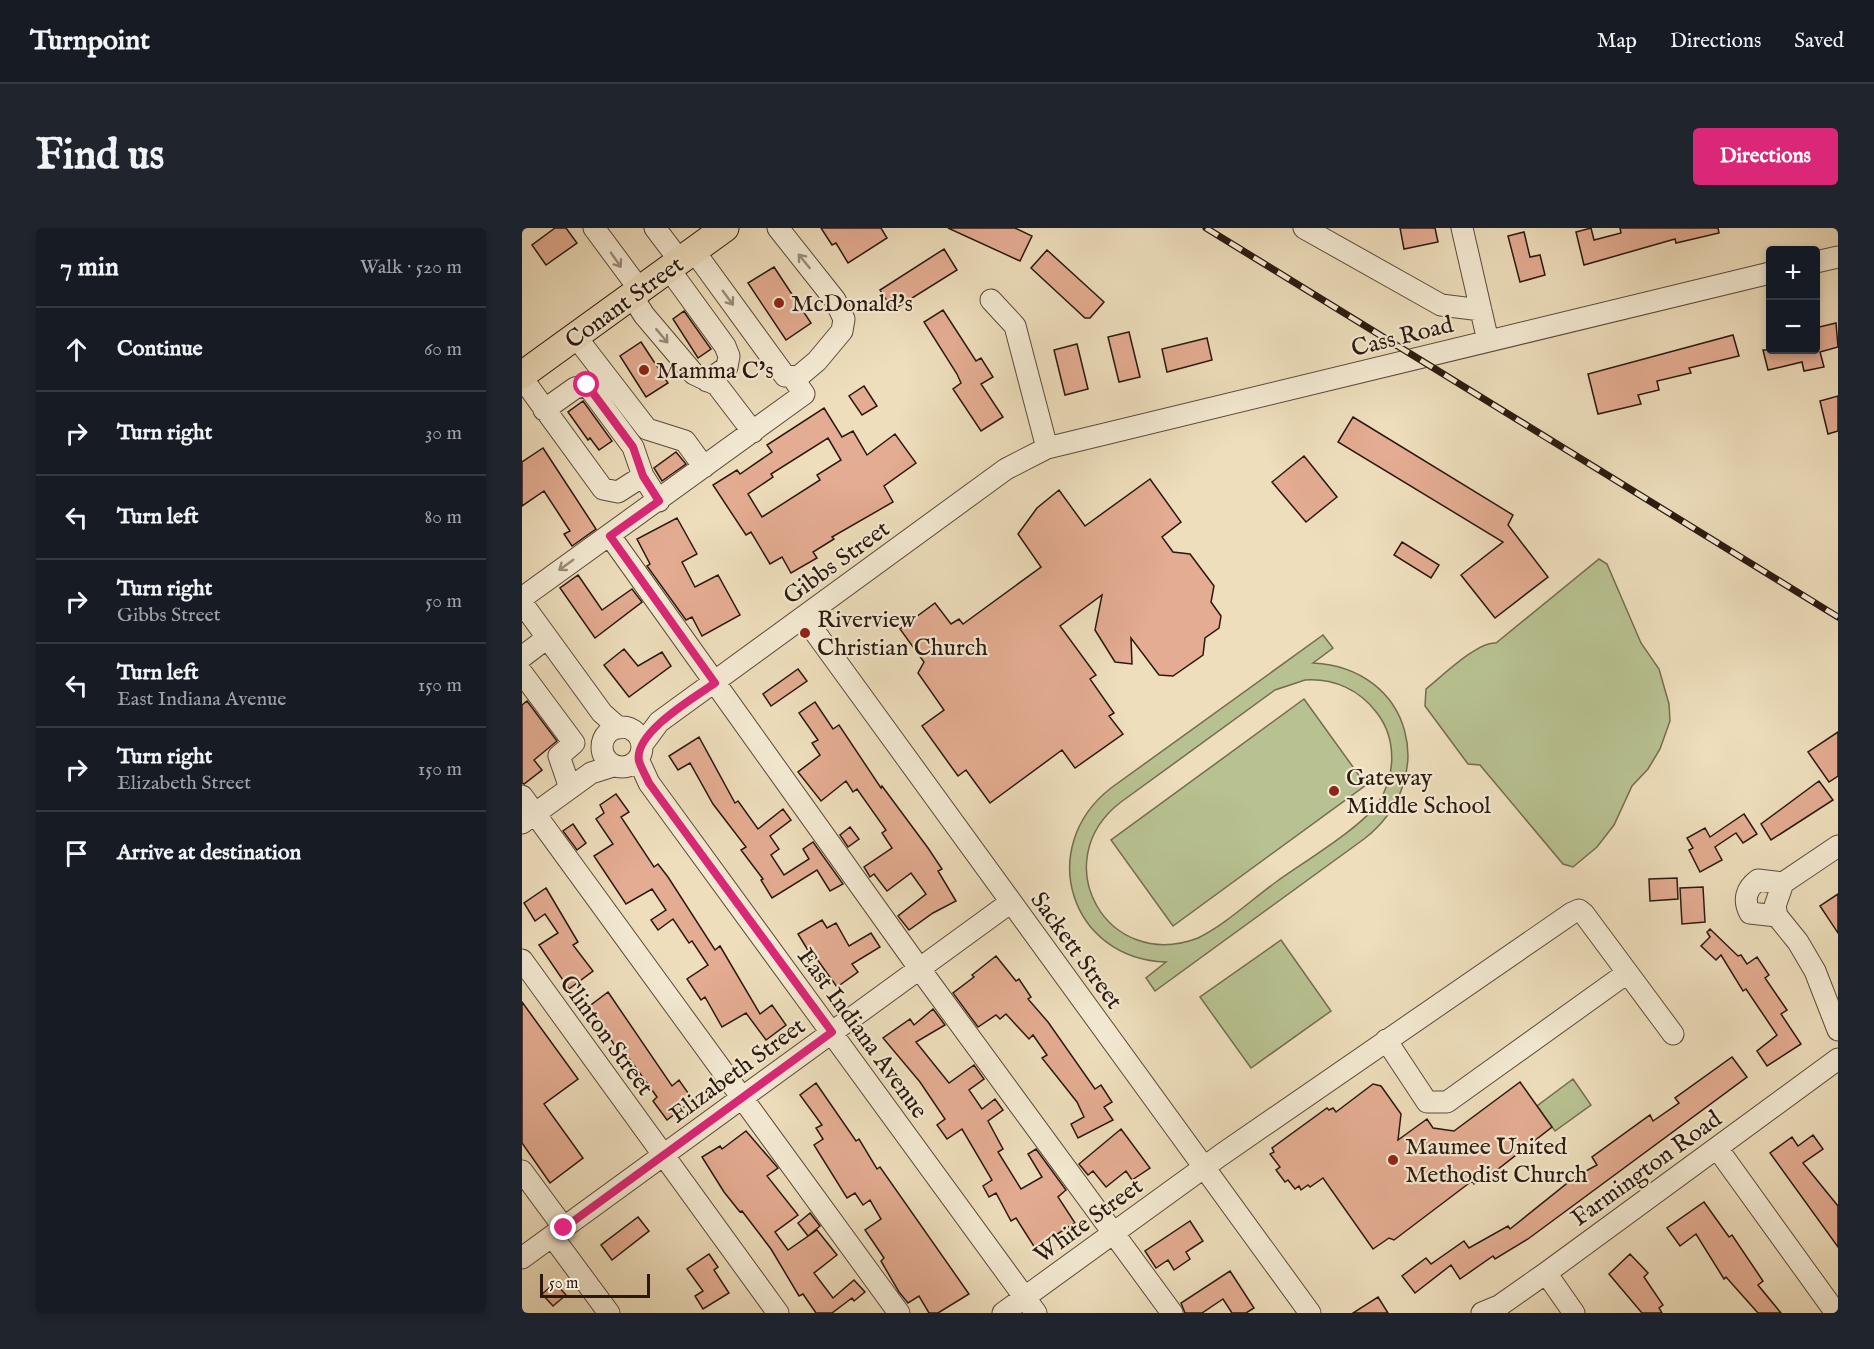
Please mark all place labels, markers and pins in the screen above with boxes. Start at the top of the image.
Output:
place label: McDonald's [791,289,913,320]
marker: McDonald's [772,296,786,310]
place label: Mamma C's [656,356,774,387]
marker: Mamma C's [637,363,651,377]
place label: Riverview Christian Church [817,605,988,664]
marker: Riverview Christian Church [798,626,812,640]
place label: Gateway Middle School [1346,763,1491,822]
marker: Gateway Middle School [1327,784,1341,798]
place label: Maumee United Methodist Church [1405,1132,1588,1191]
marker: Maumee United Methodist Church [1386,1153,1400,1167]

